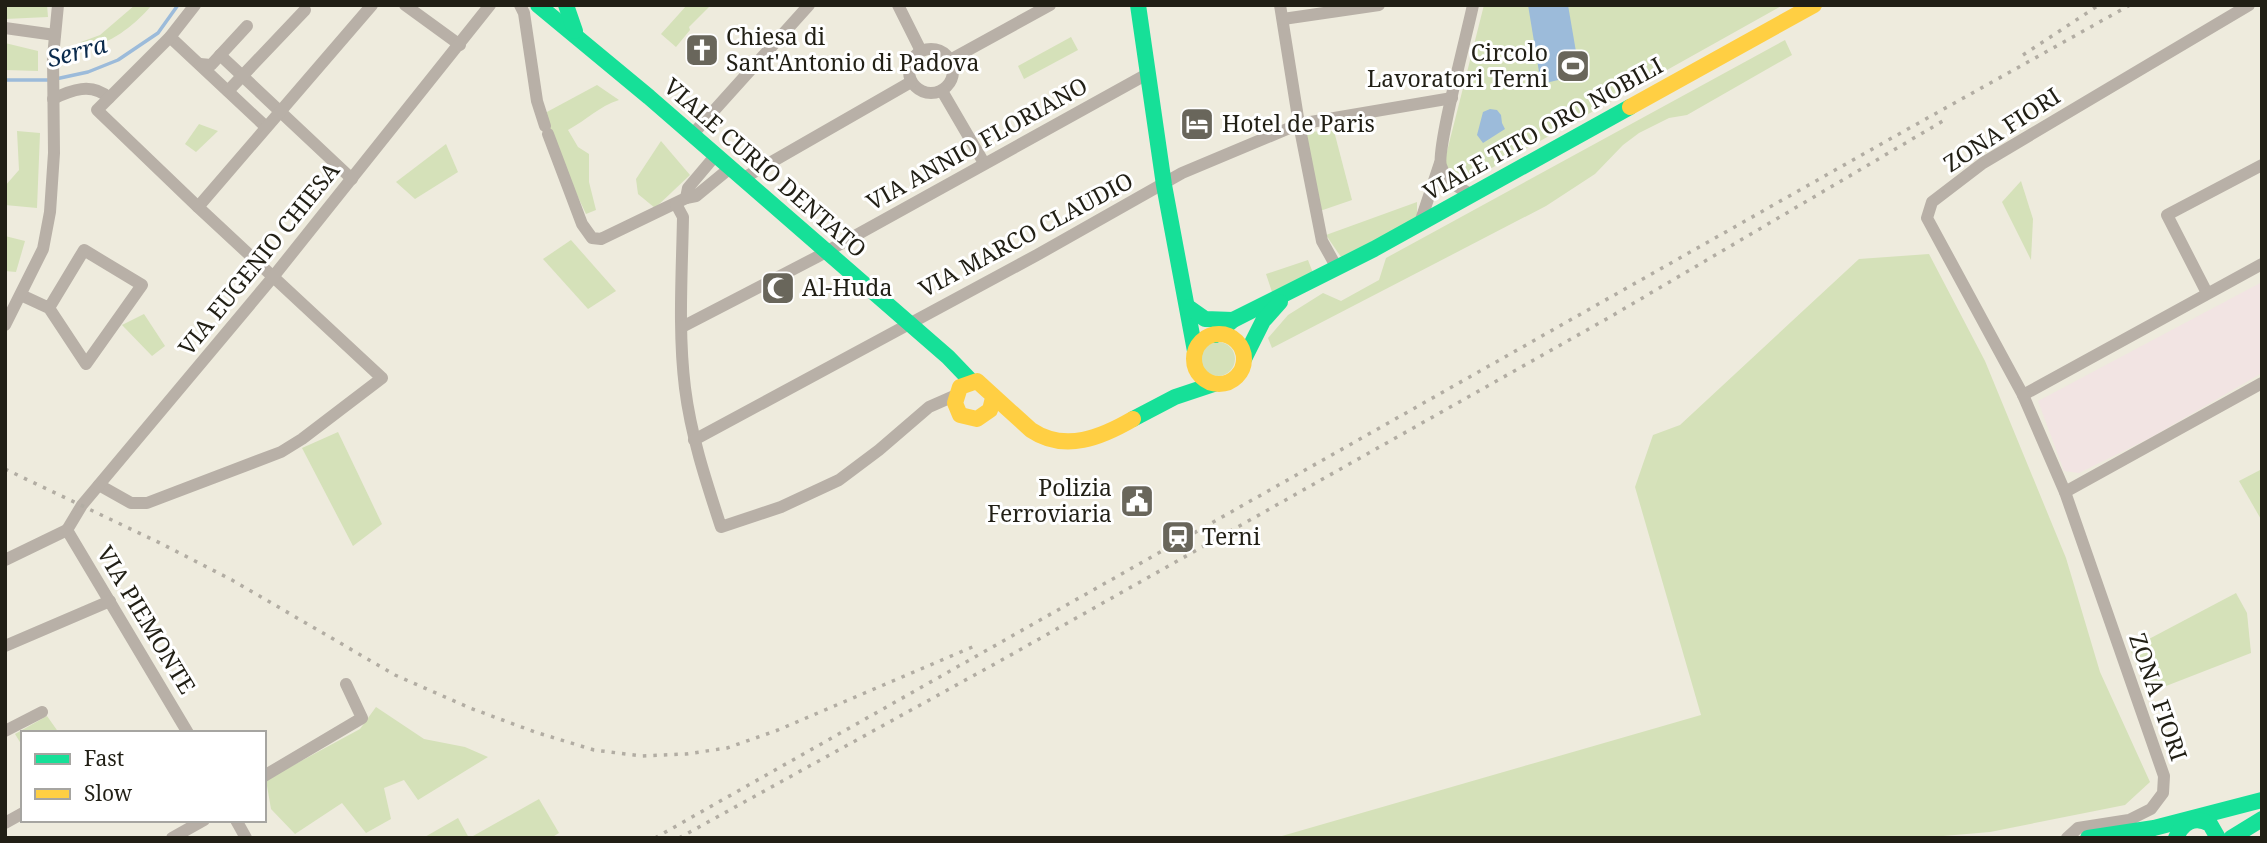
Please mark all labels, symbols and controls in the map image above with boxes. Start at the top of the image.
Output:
place label: Chiesa di Sant'Antonio di Padova [726,20,979,78]
water label: Serra [43,27,110,74]
church icon: Chiesa di Sant'Antonio di Padova [683,31,721,69]
place label: Circolo Lavoratori Terni [1367,36,1549,94]
sports icon: Circolo Lavoratori Terni [1554,47,1592,85]
street label: VIALE TITO ORO NOBILI [1417,49,1668,207]
street label: VIA ANNIO FLORIANO [860,69,1093,217]
street label: VIALE CURIO DENTATO [657,70,874,264]
street label: ZONA FIORI [1937,80,2066,179]
hotel icon: Hotel de Paris [1178,105,1216,143]
place label: Hotel de Paris [1222,107,1375,139]
street label: VIA EUGENIO CHIESA [170,154,347,362]
street label: VIA MARCO CLAUDIO [913,164,1138,304]
mosque icon: Al-Huda [759,269,797,307]
place label: Al-Huda [802,271,892,303]
place label: Polizia Ferroviaria [987,471,1112,529]
public building icon: Polizia Ferroviaria [1118,482,1156,520]
station icon: Terni [1159,518,1197,556]
place label: Terni [1202,520,1261,552]
street label: VIA PIEMONTE [90,539,204,699]
street label: ZONA FIORI [2122,629,2196,765]
legend [21,731,266,822]
text: Fast [84,744,124,772]
text: Slow [84,779,133,807]

